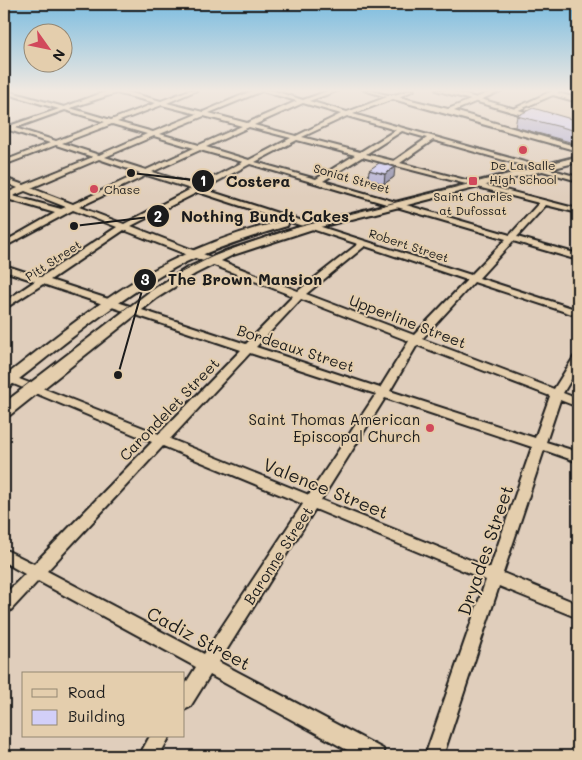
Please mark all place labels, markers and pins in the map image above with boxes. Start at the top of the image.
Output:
marker: De La Salle High School [517,144,529,156]
place label: De La Salle High School [489,157,557,187]
callout: Costera [191,165,300,196]
marker: Saint Charles at Dufossat [467,175,479,187]
place label: Chase [104,181,140,197]
marker: Chase [88,183,100,195]
place label: Saint Charles at Dufossat [434,188,513,218]
callout: Nothing Bundt Cakes [146,201,359,232]
callout: The Brown Mansion [133,264,332,295]
place label: Saint Thomas American Episcopal Church [249,409,420,446]
marker: Saint Thomas American Episcopal Church [424,422,436,434]

